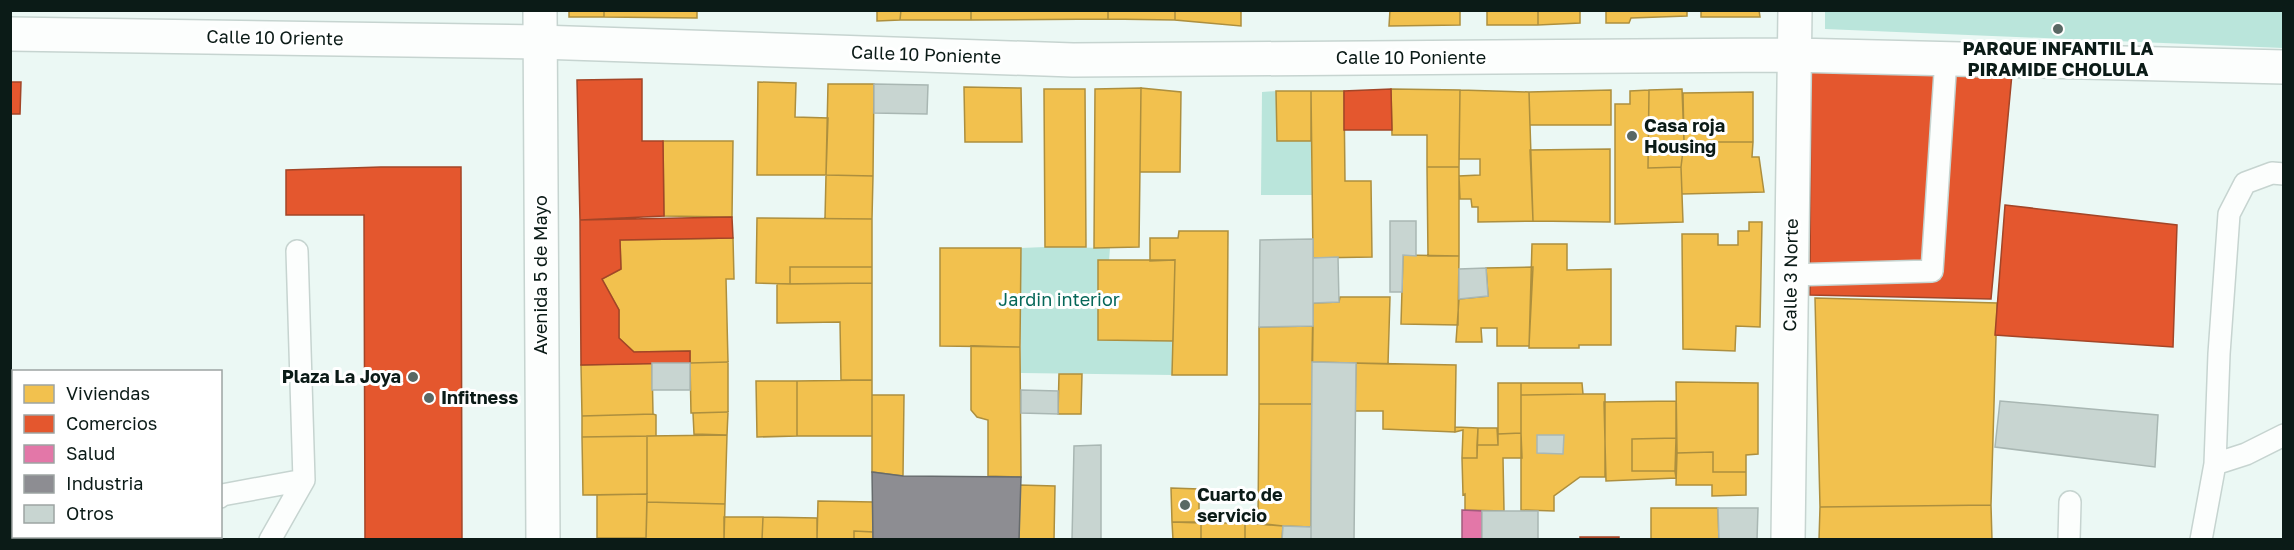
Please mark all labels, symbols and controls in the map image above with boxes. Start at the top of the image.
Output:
marker: PARQUE INFANTIL LA PIRAMIDE CHOLULA [2051,22,2065,36]
street label: Calle 10 Oriente [206,25,344,49]
place label: PARQUE INFANTIL LA PIRAMIDE CHOLULA [1963,37,2154,80]
street label: Calle 10 Poniente [851,40,1002,68]
street label: Calle 10 Poniente [1336,46,1486,68]
place label: Casa roja Housing [1644,114,1725,157]
marker: Casa roja Housing [1625,129,1639,143]
street label: Avenida 5 de Mayo [529,195,551,355]
street label: Calle 3 Norte [1778,218,1802,332]
park label: Jardin interior [998,288,1120,310]
place label: Plaza La Joya [282,365,401,387]
legend [12,370,222,538]
marker: Plaza La Joya [406,370,420,384]
text: Viviendas [66,382,150,404]
place label: Infitness [441,386,518,408]
marker: Infitness [422,391,436,405]
text: Comercios [66,412,157,434]
text: Salud [66,442,115,464]
text: Industria [66,472,143,494]
place label: Cuarto de servicio [1197,483,1283,526]
marker: Cuarto de servicio [1178,498,1192,512]
text: Otros [66,502,114,524]

